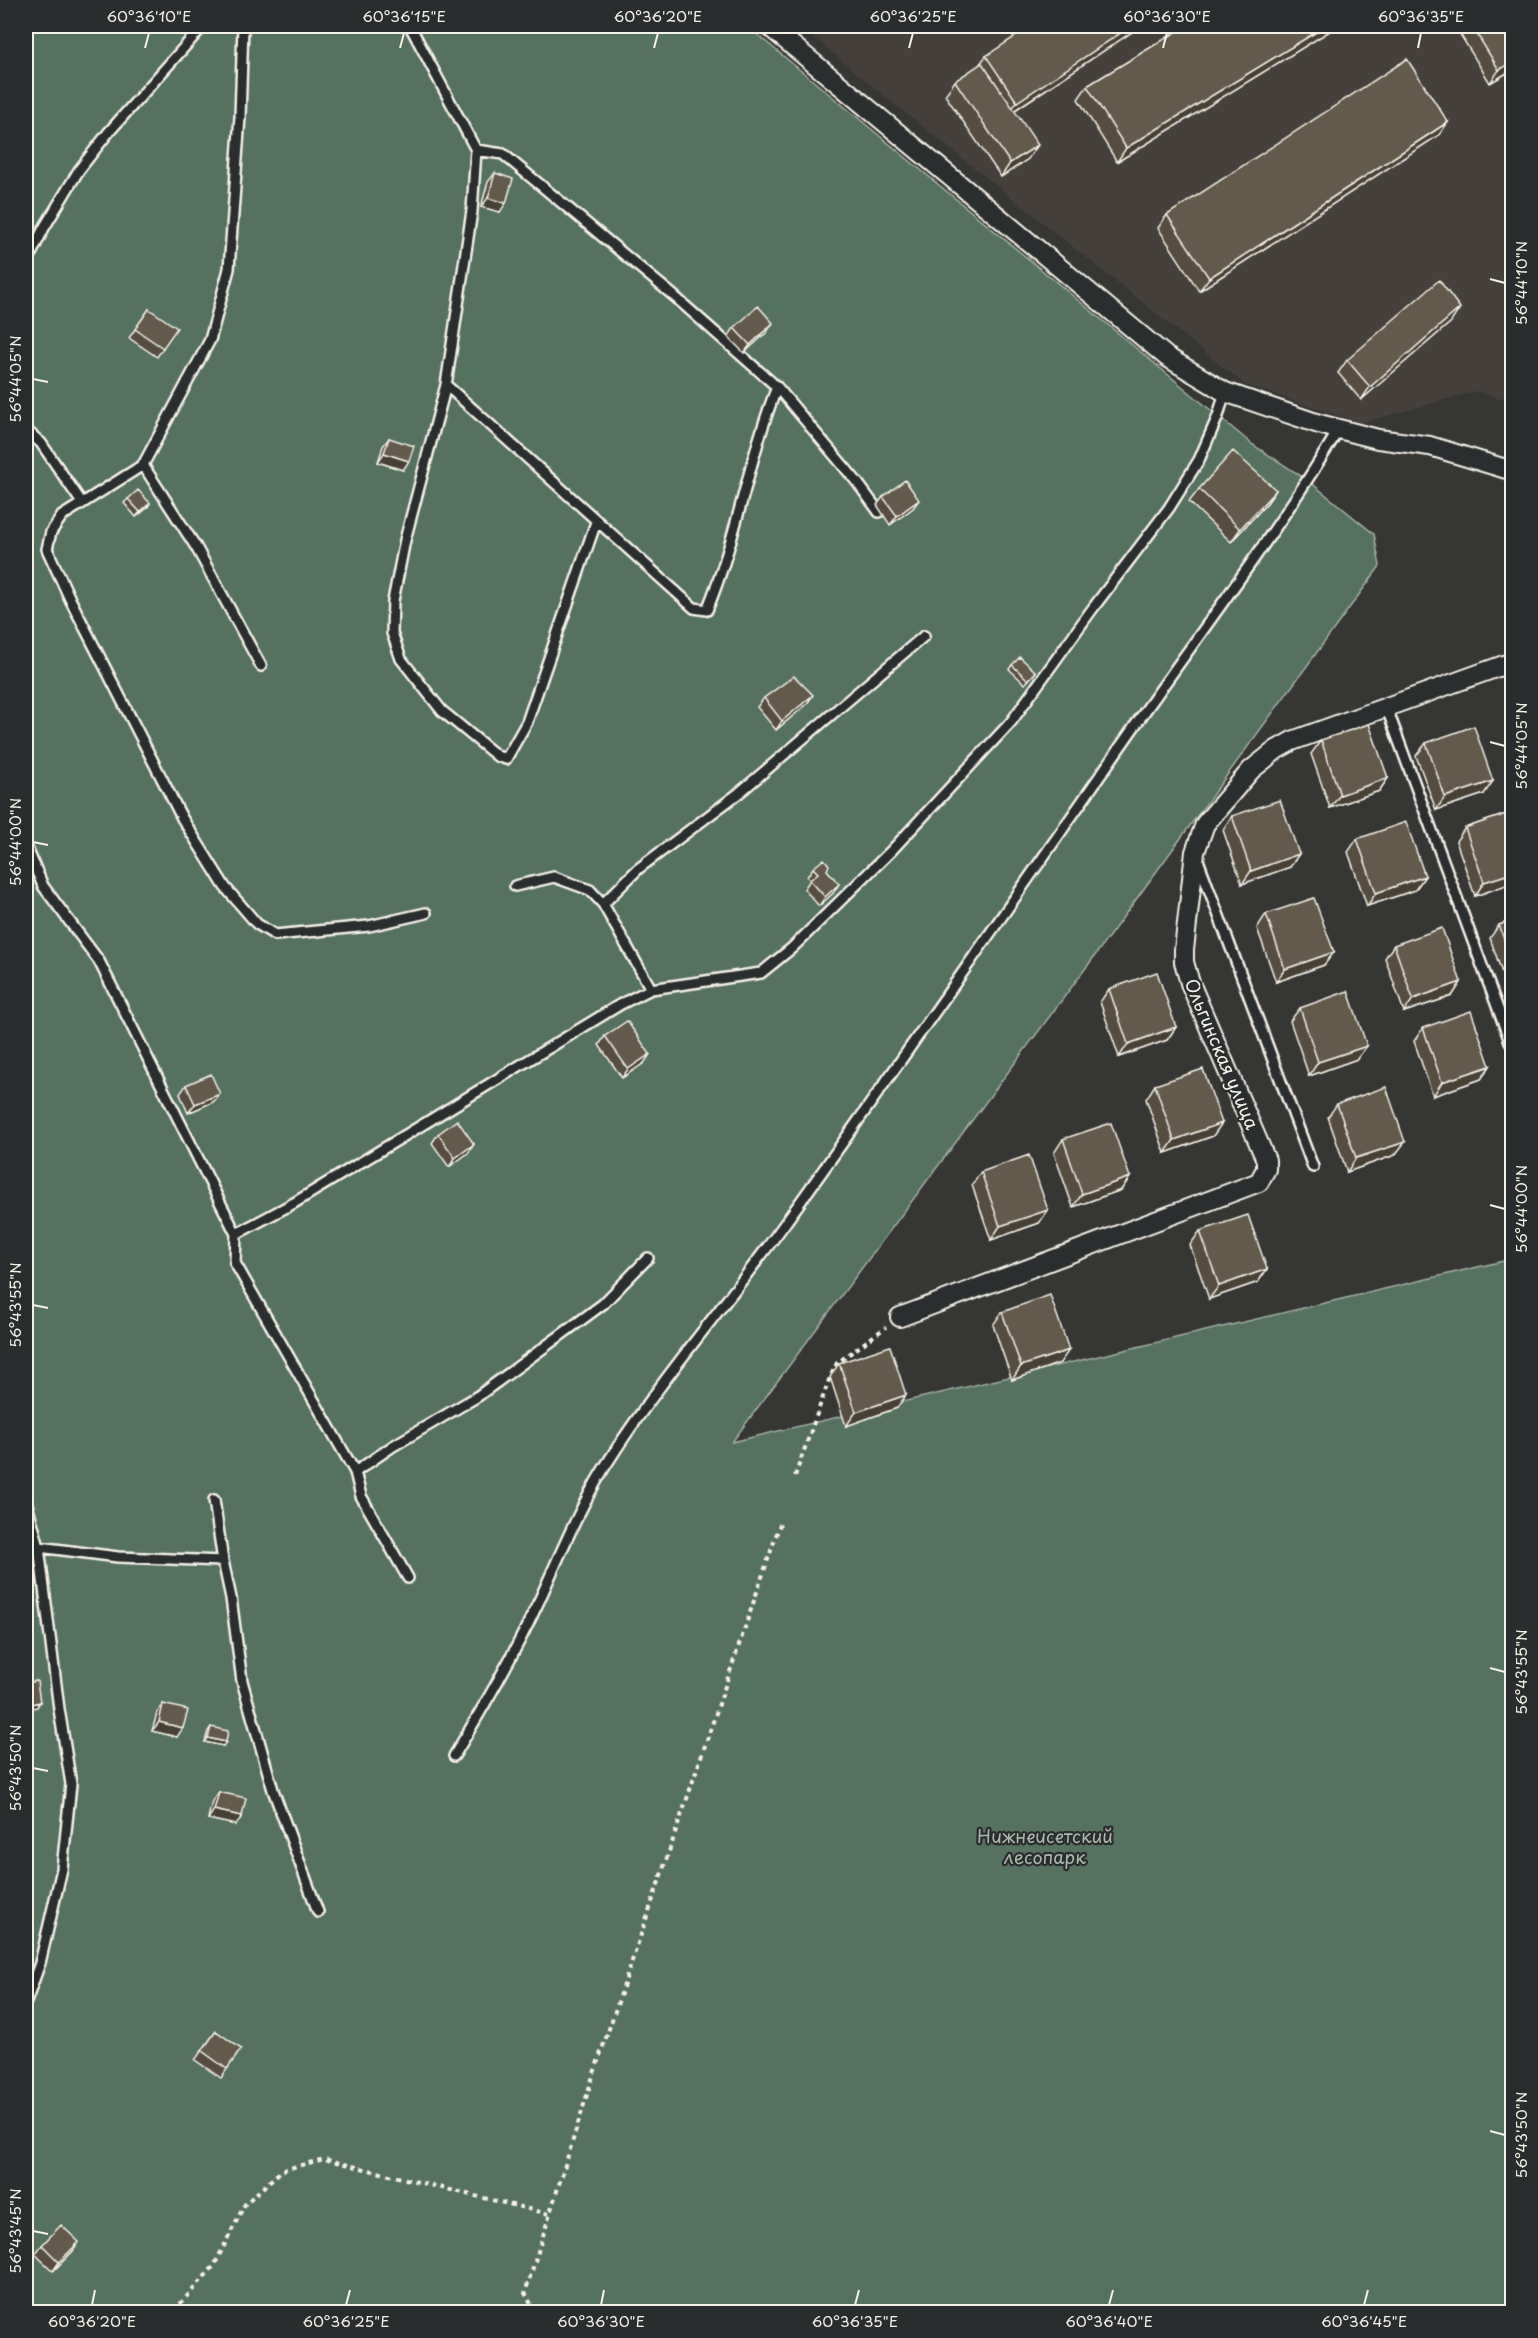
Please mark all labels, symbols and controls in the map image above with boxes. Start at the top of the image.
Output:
text: 60°36'10"E [107,4,191,27]
text: 60°36'15"E [362,4,446,27]
text: 60°36'20"E [614,4,702,27]
text: 60°36'25"E [869,4,957,27]
text: 60°36'30"E [1123,4,1211,27]
text: 60°36'35"E [1378,4,1464,27]
text: 56°44'10"N [1509,241,1532,325]
text: 56°44'05"N [3,335,26,423]
text: 56°44'05"N [1509,702,1532,790]
text: 56°44'00"N [3,798,26,886]
street label: Ольгинская улица [1178,974,1267,1134]
text: 56°44'00"N [1509,1165,1532,1253]
text: 56°43'55"N [3,1262,26,1348]
text: 56°43'55"N [1509,1629,1532,1715]
text: 56°43'50"N [3,1725,26,1811]
park label: Нижнеисетский лесопарк [977,1822,1113,1870]
text: 56°43'50"N [1509,2092,1532,2178]
text: 56°43'45"N [3,2188,26,2274]
text: 60°36'20"E [48,2309,136,2332]
text: 60°36'25"E [302,2309,390,2332]
text: 60°36'30"E [557,2309,645,2332]
text: 60°36'35"E [812,2309,898,2332]
text: 60°36'40"E [1065,2309,1153,2332]
text: 60°36'45"E [1321,2309,1407,2332]

